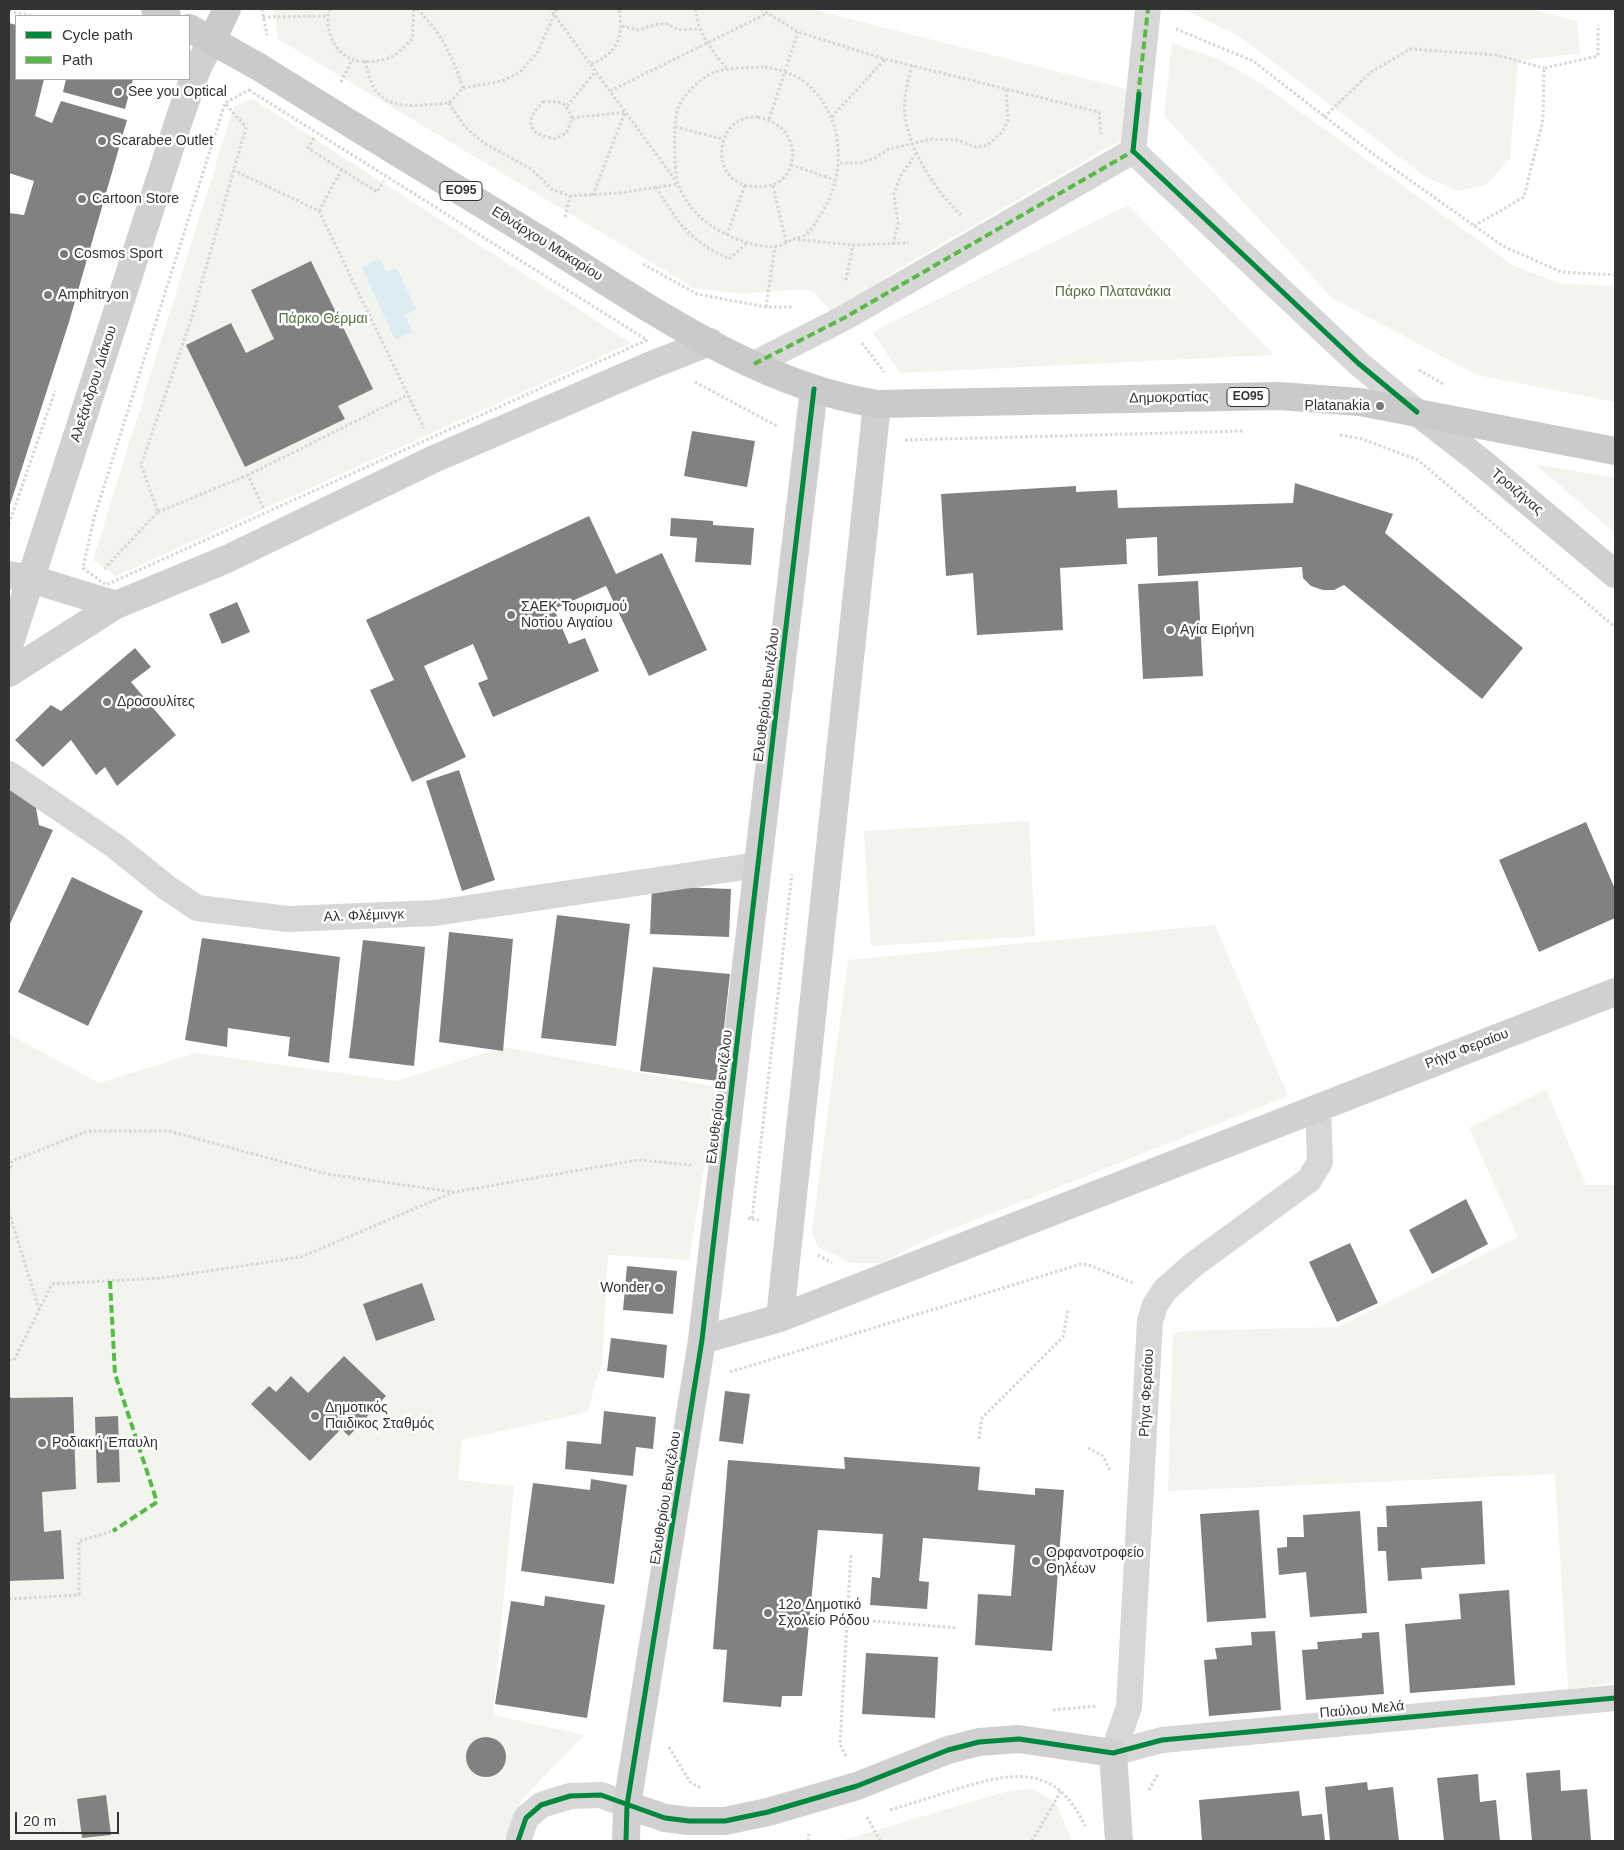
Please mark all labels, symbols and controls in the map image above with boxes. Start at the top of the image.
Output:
legend [15,15,190,80]
text: Cycle path [62,26,133,43]
text: Path [62,51,93,68]
place label: See you Optical [128,84,227,100]
marker: See you Optical [112,86,124,98]
place label: Scarabee Outlet [112,133,213,149]
marker: Scarabee Outlet [96,135,108,147]
road number: ΕΟ95 [440,182,482,200]
place label: Cartoon Store [92,191,179,207]
marker: Cartoon Store [76,193,88,205]
street label: Εθνάρχου Μακαρίου [488,203,606,285]
place label: Cosmos Sport [74,246,163,262]
marker: Cosmos Sport [58,248,70,260]
park label: Πάρκο Πλατανάκια [1055,284,1171,300]
place label: Amphitryon [58,287,129,303]
marker: Amphitryon [42,289,54,301]
park label: Πάρκο Θέρμαι [278,311,368,327]
street label: Αλεξάνδρου Διάκου [67,324,121,444]
road number: ΕΟ95 [1227,388,1269,407]
street label: Δημοκρατίας [1129,389,1209,407]
place label: Platanakia [1305,398,1370,414]
marker: Platanakia [1374,400,1386,412]
street label: Τροιζήνας [1487,465,1547,519]
place label: ΣΑΕΚ Τουρισμού Νοτίου Αιγαίου [521,599,627,632]
marker: ΣΑΕΚ Τουρισμού Νοτίου Αιγαίου [505,609,517,621]
place label: Αγία Ειρήνη [1180,622,1254,638]
marker: Αγία Ειρήνη [1164,624,1176,636]
street label: Ελευθερίου Βενιζέλου [750,627,784,763]
place label: Δροσουλίτες [117,694,195,710]
marker: Δροσουλίτες [101,696,113,708]
street label: Αλ. Φλέμινγκ [323,906,405,926]
street label: Ρήγα Φεραίου [1423,1025,1511,1073]
street label: Ελευθερίου Βενιζέλου [703,1029,737,1165]
place label: Wonder [600,1280,649,1296]
marker: Wonder [653,1282,665,1294]
street label: Ρήγα Φεραίου [1136,1349,1158,1437]
place label: Δημοτικός Παιδικος Σταθμός [325,1400,434,1432]
marker: Δημοτικός Παιδικος Σταθμός [309,1410,321,1422]
street label: Ελευθερίου Βενιζέλου [647,1430,685,1566]
place label: Ροδιακή Έπαυλη [52,1435,158,1451]
marker: Ροδιακή Έπαυλη [36,1437,48,1449]
place label: Ορφανοτροφείο Θηλέων [1046,1545,1144,1578]
marker: Ορφανοτροφείο Θηλέων [1030,1555,1042,1567]
place label: 12ο Δημοτικό Σχολείο Ρόδου [778,1597,870,1630]
marker: 12ο Δημοτικό Σχολείο Ρόδου [762,1607,774,1619]
street label: Παύλου Μελά [1319,1698,1405,1722]
scale bar [18,1802,121,1834]
text: 20 m [23,1812,56,1829]

